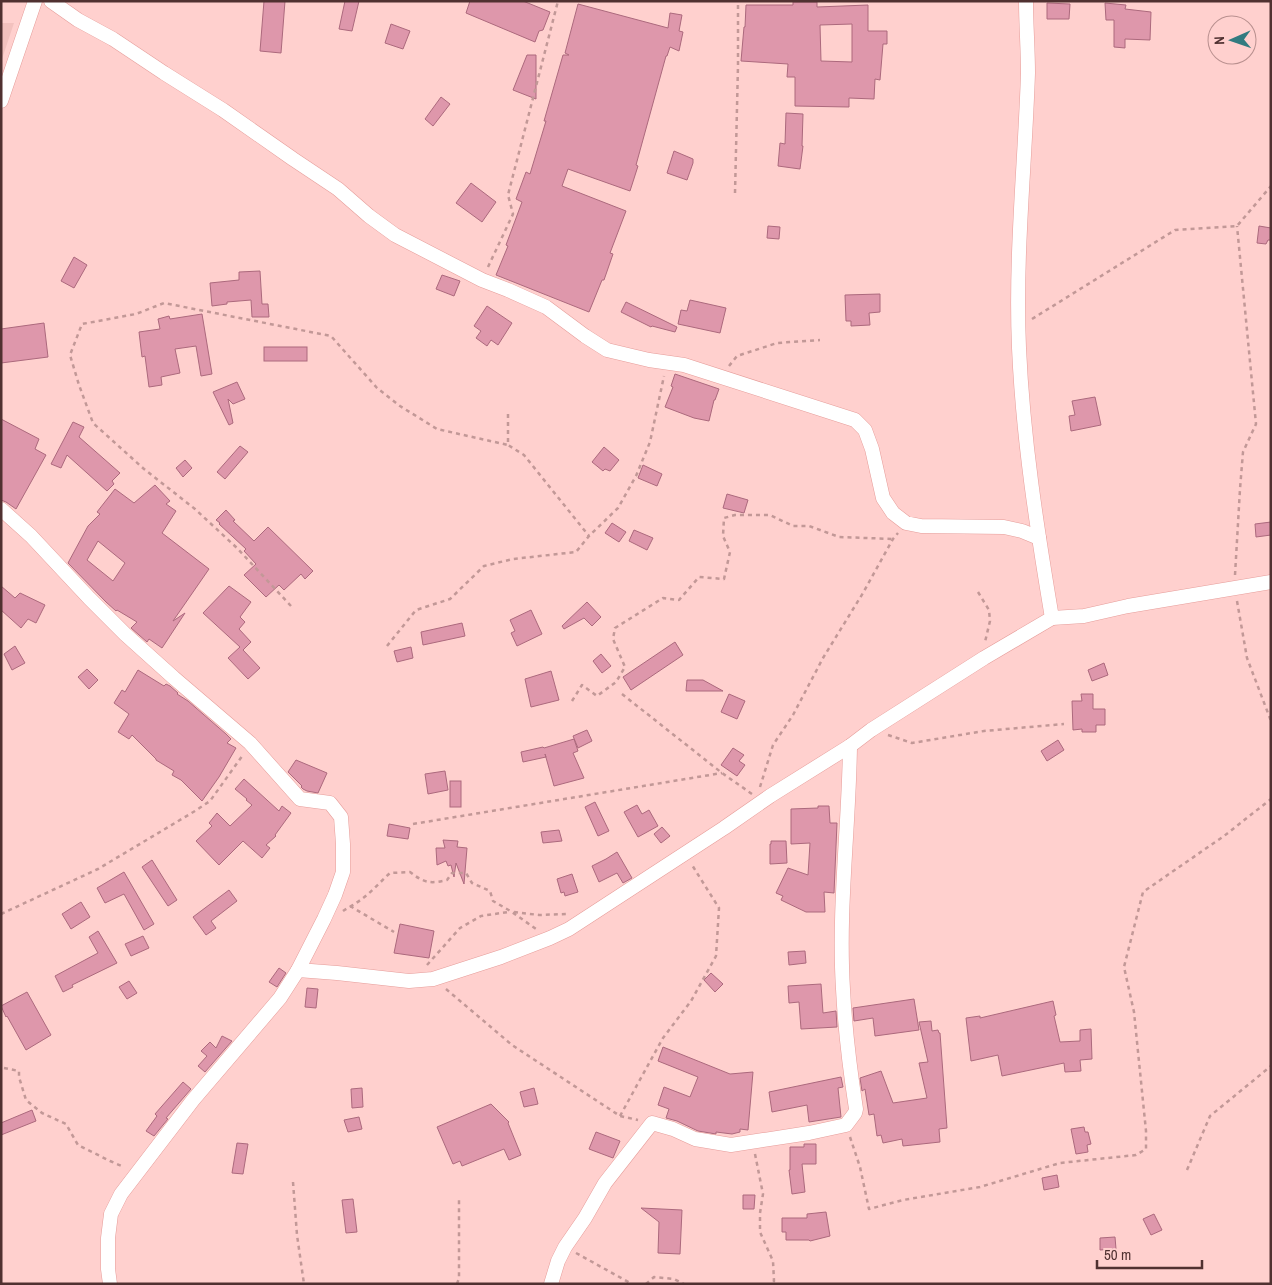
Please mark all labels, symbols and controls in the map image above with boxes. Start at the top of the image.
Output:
north arrow [1207,15,1257,65]
text: N [1210,36,1228,45]
scale bar [1097,1238,1202,1270]
text: 50 m [1104,1244,1131,1265]

